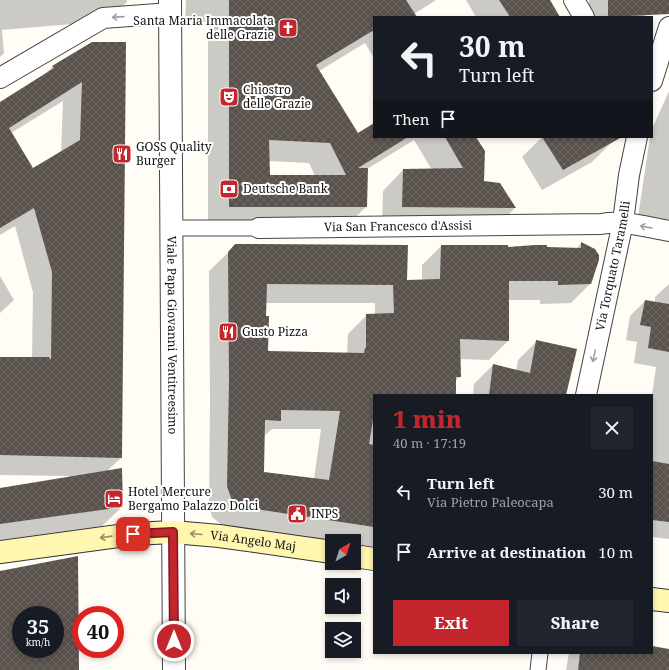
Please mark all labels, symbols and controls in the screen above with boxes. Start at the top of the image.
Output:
place label: Santa Maria Immacolata delle Grazie [133,12,274,43]
one-way arrow [112,13,125,20]
church icon: Santa Maria Immacolata delle Grazie [277,17,299,39]
text: 30 m [459,27,526,65]
icon: left [393,32,445,84]
text: Turn left [459,63,534,87]
place label: Chiostro delle Grazie [243,81,311,112]
theatre icon: Chiostro delle Grazie [218,86,240,108]
icon: arrive [437,108,459,130]
text: Then [393,109,429,129]
place label: GOSS Quality Burger [136,138,212,169]
restaurant icon: GOSS Quality Burger [111,143,133,165]
bank icon: Deutsche Bank [218,178,240,200]
place label: Deutsche Bank [243,180,329,197]
street label: Via Torquato Taramelli [591,200,634,332]
street label: Via San Francesco d'Assisi [324,217,472,235]
one-way arrow [640,222,653,230]
street label: Viale Papa Giovanni Ventitreesimo [163,236,182,434]
restaurant icon: Gusto Pizza [217,321,239,343]
place label: Gusto Pizza [242,323,308,340]
one-way arrow [590,350,598,363]
text: 1 min [393,402,462,435]
button: close [591,407,633,449]
text: 40 m · 17:19 [393,434,466,452]
text: Turn left [427,473,495,493]
icon: left [393,481,415,503]
text: 30 m [598,482,633,502]
place label: Hotel Mercure Bergamo Palazzo Dolci [128,483,259,514]
hotel icon: Hotel Mercure Bergamo Palazzo Dolci [103,488,125,510]
text: Via Pietro Paleocapa [427,493,554,511]
public building icon: INPS [286,503,308,525]
place label: INPS [311,505,338,522]
pin [116,517,150,551]
icon: arrive [122,523,144,545]
street label: Via Angelo Maj [210,526,297,555]
one-way arrow [190,530,203,538]
one-way arrow [100,533,113,541]
north arrow [325,534,361,570]
map controls [325,534,361,658]
icon: arrive [393,541,415,563]
text: Arrive at destination [427,542,586,562]
text: 10 m [598,542,633,562]
button: sound [325,578,361,614]
button: Exit [393,600,509,646]
button: Share [517,600,633,646]
speed limit sign: 40 [72,606,124,658]
text: 35 [27,613,49,640]
position arrow [153,620,195,662]
button: layers [325,622,361,658]
text: km/h [26,635,50,649]

